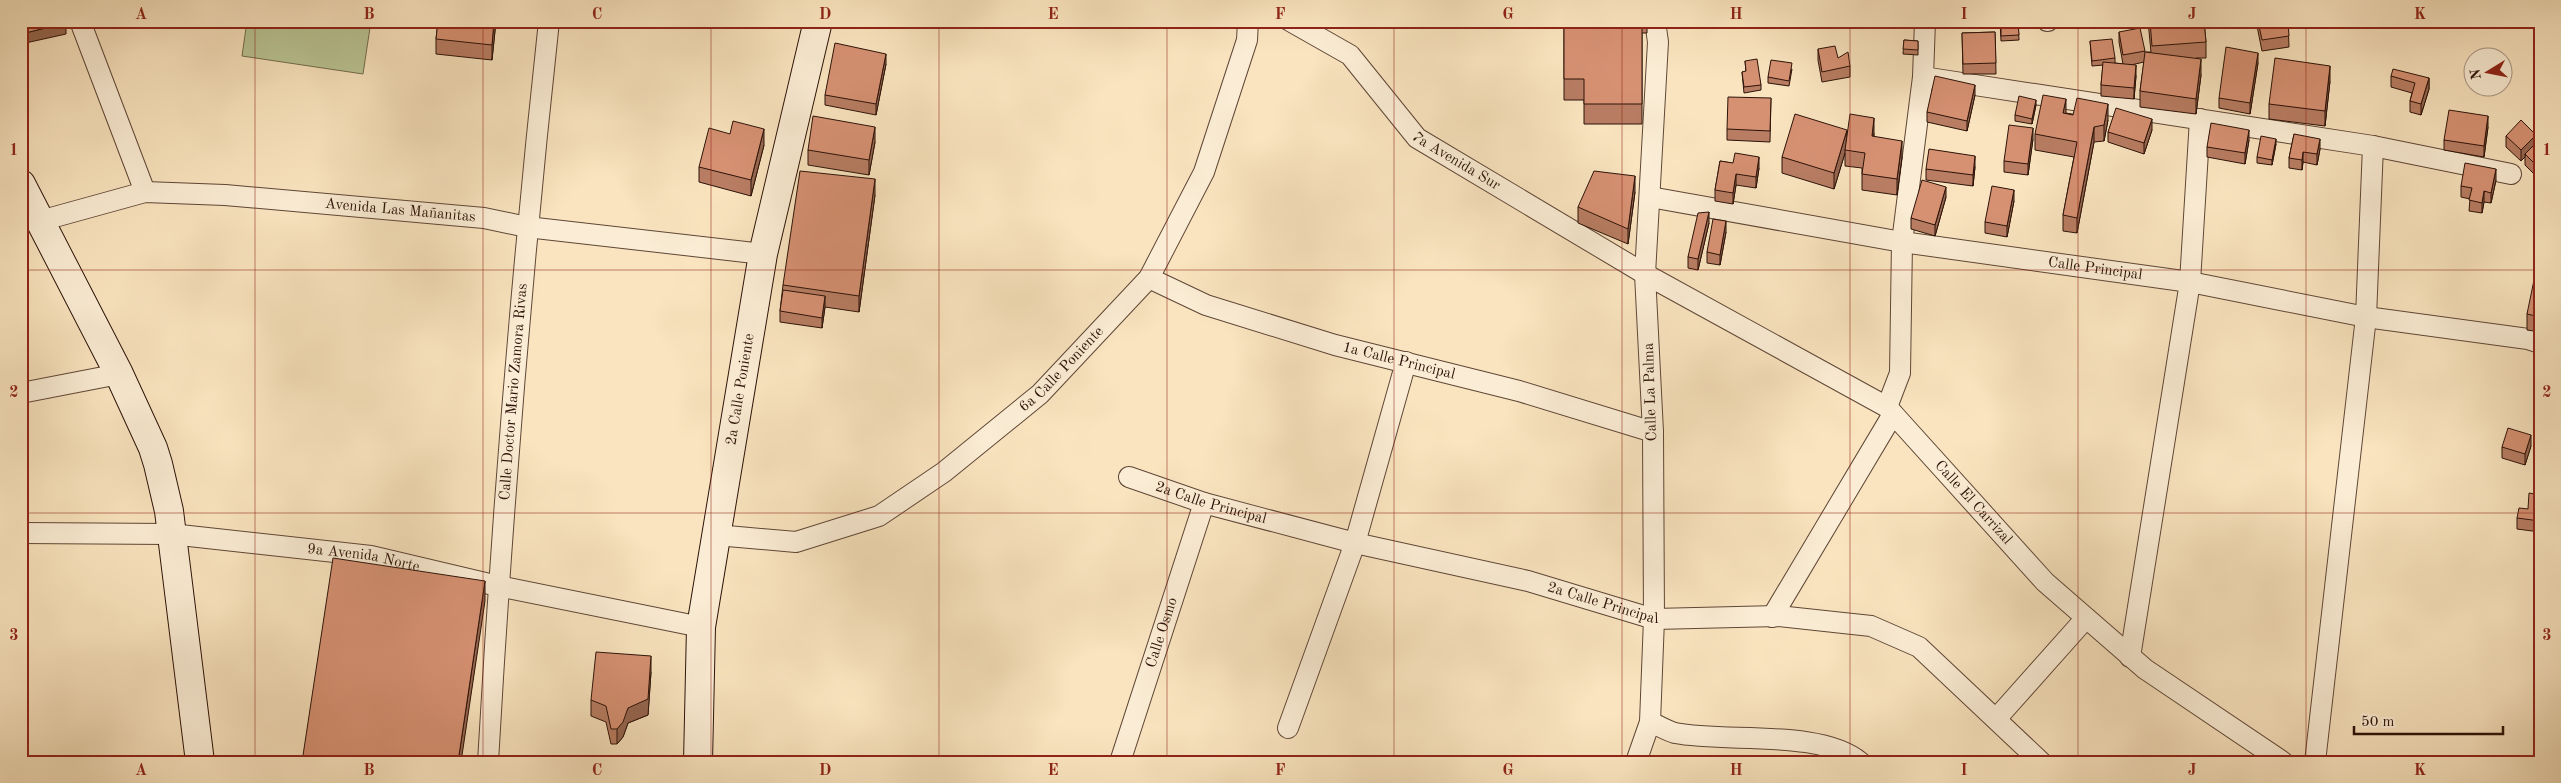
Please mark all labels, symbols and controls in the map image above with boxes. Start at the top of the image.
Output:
text: A [135,7,147,23]
text: B [363,7,375,23]
text: C [592,7,602,23]
text: D [819,7,831,23]
text: E [1047,7,1059,23]
text: F [1275,7,1286,23]
text: G [1502,7,1514,23]
text: H [1729,7,1743,23]
text: I [1960,7,1968,23]
text: J [2188,7,2197,23]
text: K [2414,7,2426,23]
north arrow [2464,48,2514,98]
text: N [2468,67,2484,81]
street label: 7a Avenida Sur [1408,130,1503,193]
text: 1 [9,143,19,159]
text: 1 [2542,143,2552,159]
street label: Avenida Las Mañanitas [324,196,476,225]
street label: Calle Principal [2047,255,2143,283]
street label: Calle Doctor Mario Zamora Rivas [498,283,530,501]
street label: 6a Calle Poniente [1017,324,1107,415]
street label: 2a Calle Poniente [724,332,757,446]
street label: 1a Calle Principal [1341,340,1457,382]
street label: Calle La Palma [1642,342,1660,442]
text: 2 [9,385,19,401]
text: 2 [2542,385,2552,401]
street label: Calle El Carrizal [1932,458,2015,547]
street label: 2a Calle Principal [1153,479,1268,527]
street label: 9a Avenida Norte [306,542,421,575]
street label: 2a Calle Principal [1546,580,1659,626]
street label: Calle Osmo [1144,596,1180,670]
text: 3 [9,628,19,644]
text: 3 [2542,628,2552,644]
scale bar [2354,703,2502,735]
text: 50 m [2361,715,2395,730]
text: A [135,763,147,779]
text: B [363,763,375,779]
text: C [592,763,602,779]
text: D [819,763,831,779]
text: E [1047,763,1059,779]
text: F [1275,763,1286,779]
text: G [1502,763,1514,779]
text: H [1729,763,1743,779]
text: I [1960,763,1968,779]
text: J [2188,763,2197,779]
text: K [2414,763,2426,779]

